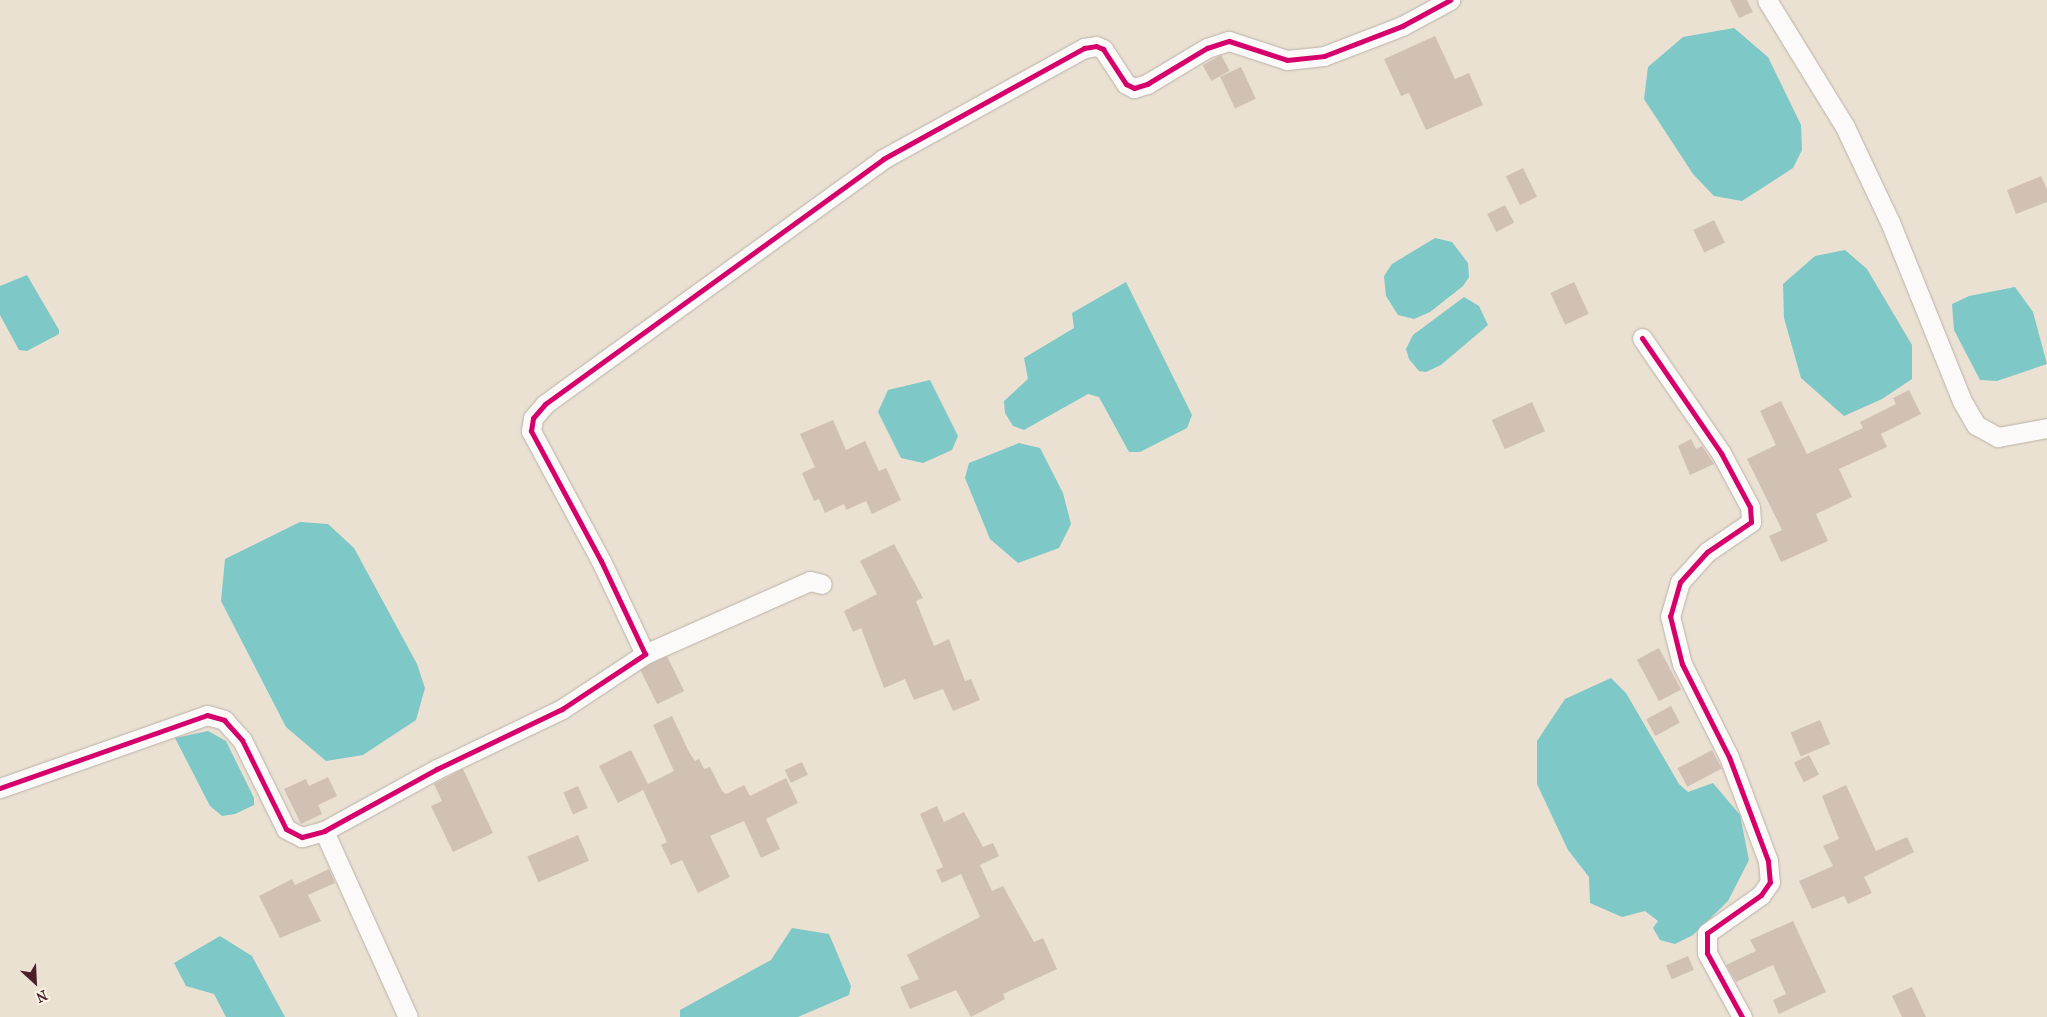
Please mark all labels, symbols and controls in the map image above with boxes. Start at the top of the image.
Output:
north arrow [10,957,60,1007]
text: N [33,986,50,1006]

